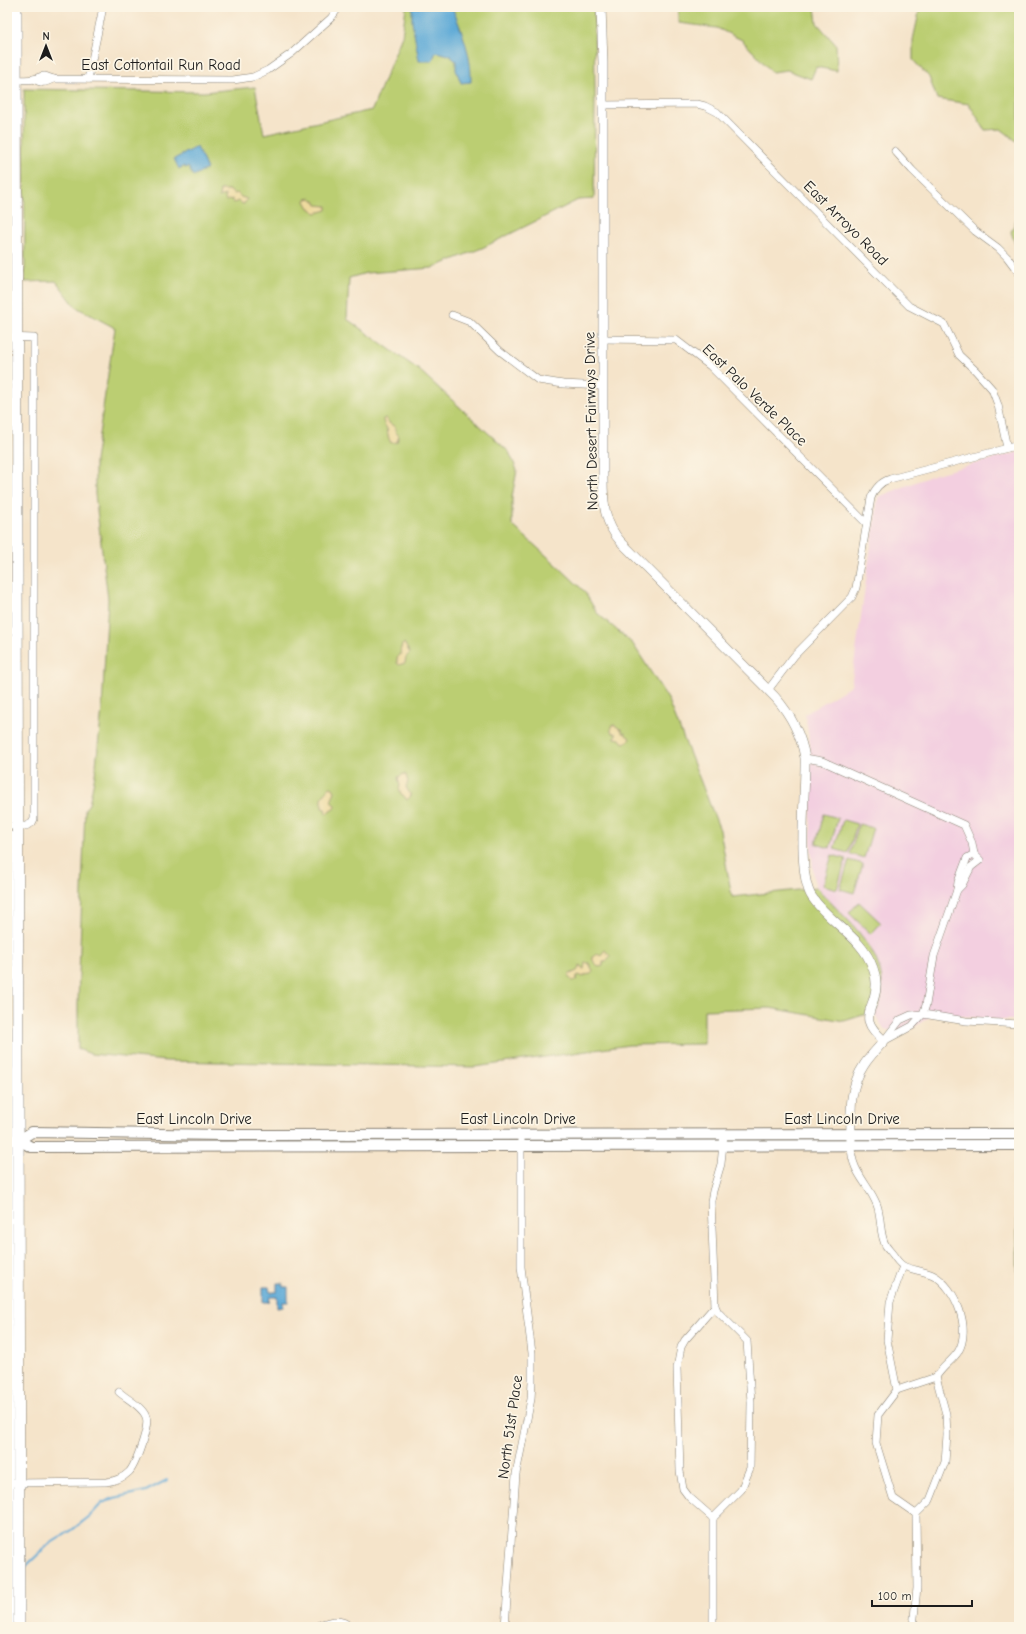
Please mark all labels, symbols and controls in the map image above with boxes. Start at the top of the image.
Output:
north arrow [26,26,66,66]
text: N [42,30,50,43]
street label: East Cottontail Run Road [81,56,241,74]
street label: East Arroyo Road [800,177,892,269]
street label: North Desert Fairways Drive [580,331,602,510]
street label: East Palo Verde Place [699,340,812,450]
street label: East Lincoln Drive [136,1110,252,1128]
street label: East Lincoln Drive [460,1110,576,1128]
street label: East Lincoln Drive [784,1110,900,1128]
street label: North 51st Place [494,1373,526,1480]
scale bar [872,1582,972,1608]
text: 100 m [878,1589,911,1603]

